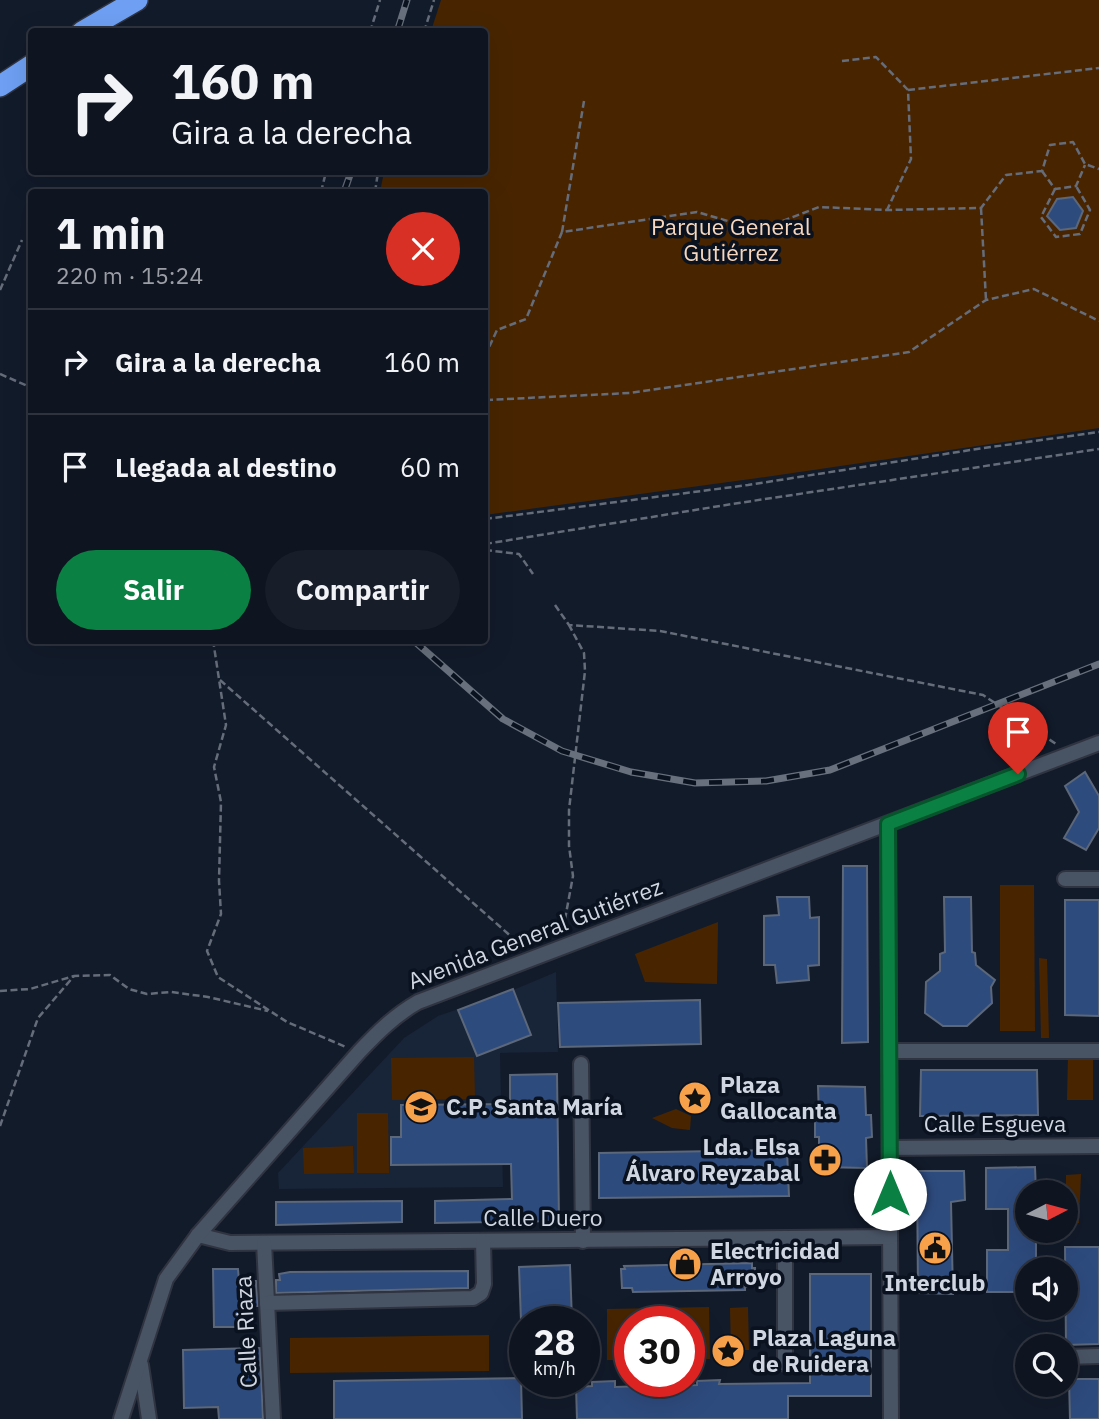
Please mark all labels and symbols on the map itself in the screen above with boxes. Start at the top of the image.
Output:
park label: Parque General Gutiérrez [651,211,811,267]
pin [988,702,1048,774]
street label: Avenida General Gutiérrez [403,871,666,995]
place label: Plaza Gallocanta [720,1069,837,1125]
place icon: Plaza Gallocanta [676,1079,714,1117]
school or university icon: C.P. Santa María [402,1088,440,1126]
place label: C.P. Santa María [446,1091,623,1121]
street label: Calle Esgueva [924,1108,1066,1138]
place label: Lda. Elsa Álvaro Reyzabal [625,1131,800,1187]
pharmacy icon: Lda. Elsa Álvaro Reyzabal [806,1141,844,1179]
position arrow [853,1157,927,1231]
north arrow [1015,1180,1078,1242]
street label: Calle Duero [483,1202,603,1232]
public building icon: Interclub [916,1229,954,1267]
place label: Electricidad Arroyo [710,1235,840,1291]
shop icon: Electricidad Arroyo [666,1245,704,1283]
place label: Interclub [884,1267,986,1297]
street label: Calle Riaza [227,1275,263,1389]
speed limit sign: 30 [614,1306,705,1397]
place label: Plaza Laguna de Ruidera [752,1322,896,1378]
place icon: Plaza Laguna de Ruidera [709,1332,747,1370]

